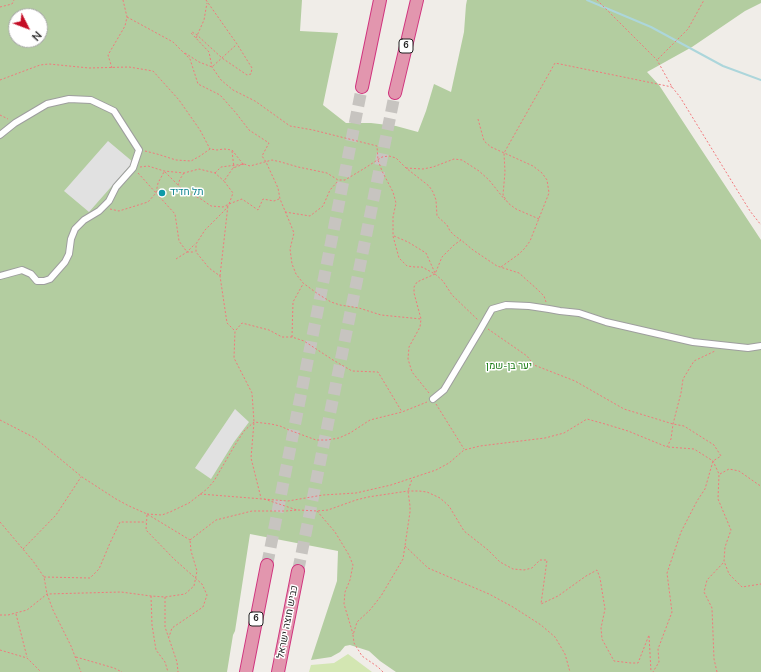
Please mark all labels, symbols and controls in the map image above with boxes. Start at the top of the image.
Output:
north arrow [8,8,48,48]
text: N [28,28,45,44]
road number: 6 [399,39,413,53]
place label: תל חדיד [170,187,203,199]
marker: תל חדיד [157,188,167,198]
park label: יער בן-שמן [486,361,532,373]
street label: כביש חוצה ישראל [275,584,301,660]
road number: 6 [249,612,263,626]

